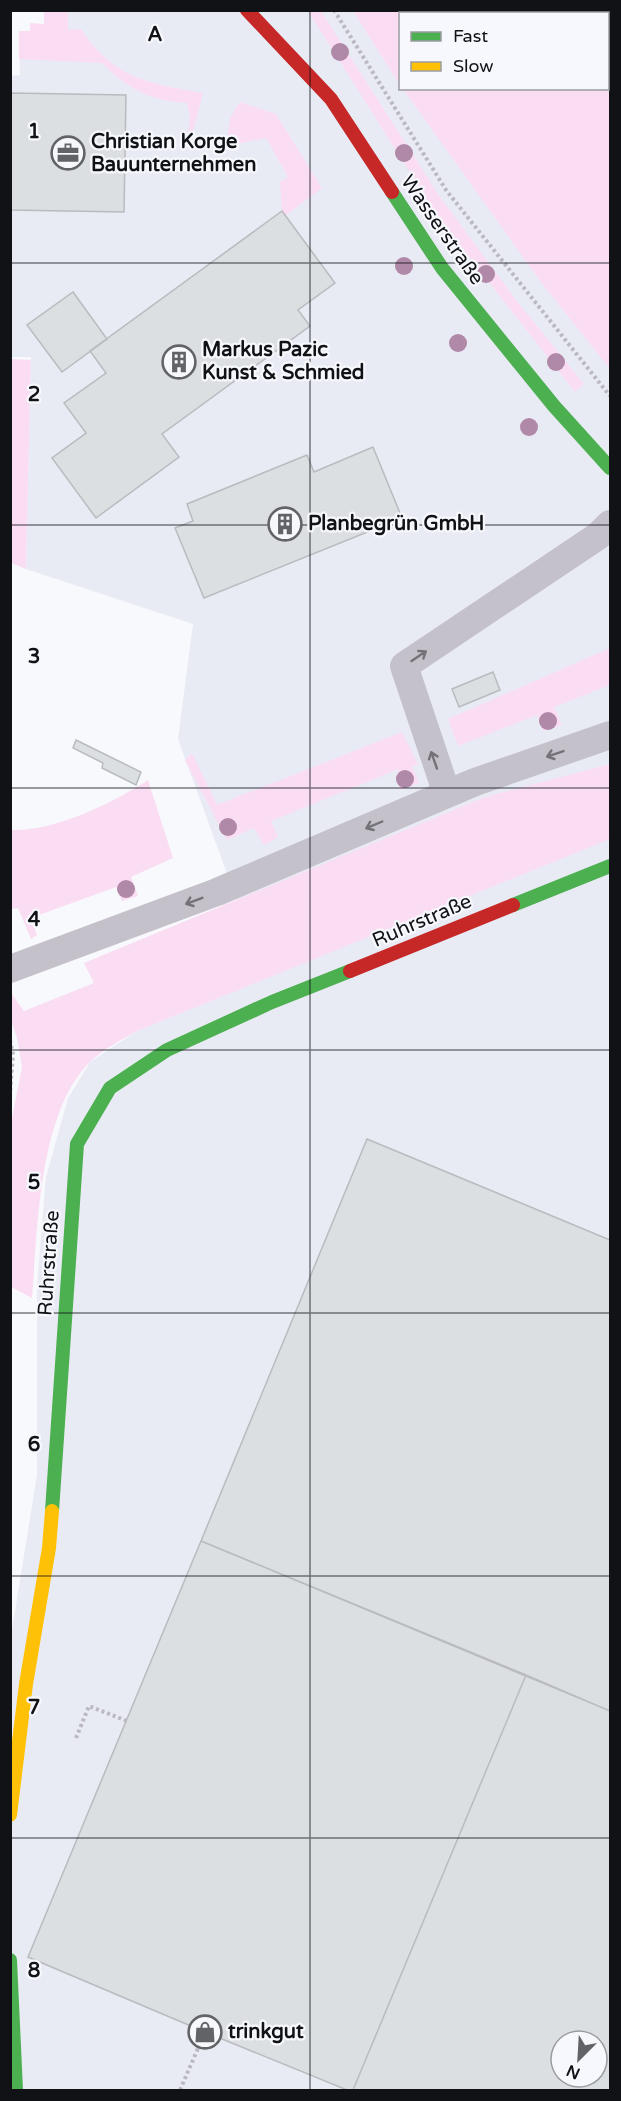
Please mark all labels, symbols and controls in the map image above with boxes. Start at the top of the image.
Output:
legend [399,12,609,90]
text: A [148,23,163,47]
text: Fast [453,25,488,47]
text: Slow [453,55,494,77]
text: 1 [28,120,40,144]
place label: Christian Korge Bauunternehmen [91,130,256,177]
office icon: Christian Korge Bauunternehmen [50,135,86,171]
street label: Wasserstraße [395,171,489,289]
place label: Markus Pazic Kunst & Schmied [202,338,364,385]
building icon: Markus Pazic Kunst & Schmied [161,344,197,380]
text: 2 [28,383,40,407]
building icon: Planbegrün GmbH [267,506,303,542]
place label: Planbegrün GmbH [308,512,484,536]
text: 3 [28,645,40,669]
one-way arrow [410,650,426,662]
one-way arrow [546,750,565,761]
one-way arrow [428,751,439,770]
one-way arrow [365,820,383,831]
street label: Ruhrstraße [369,889,475,953]
one-way arrow [185,896,204,907]
text: 4 [28,908,41,932]
text: 5 [28,1171,40,1195]
street label: Ruhrstraße [33,1209,65,1317]
text: 6 [28,1433,40,1457]
text: 7 [28,1696,40,1720]
text: 8 [28,1959,40,1983]
shop icon: trinkgut [187,2014,223,2050]
place label: trinkgut [228,2020,304,2044]
north arrow [549,2029,609,2089]
text: N [563,2060,583,2084]

